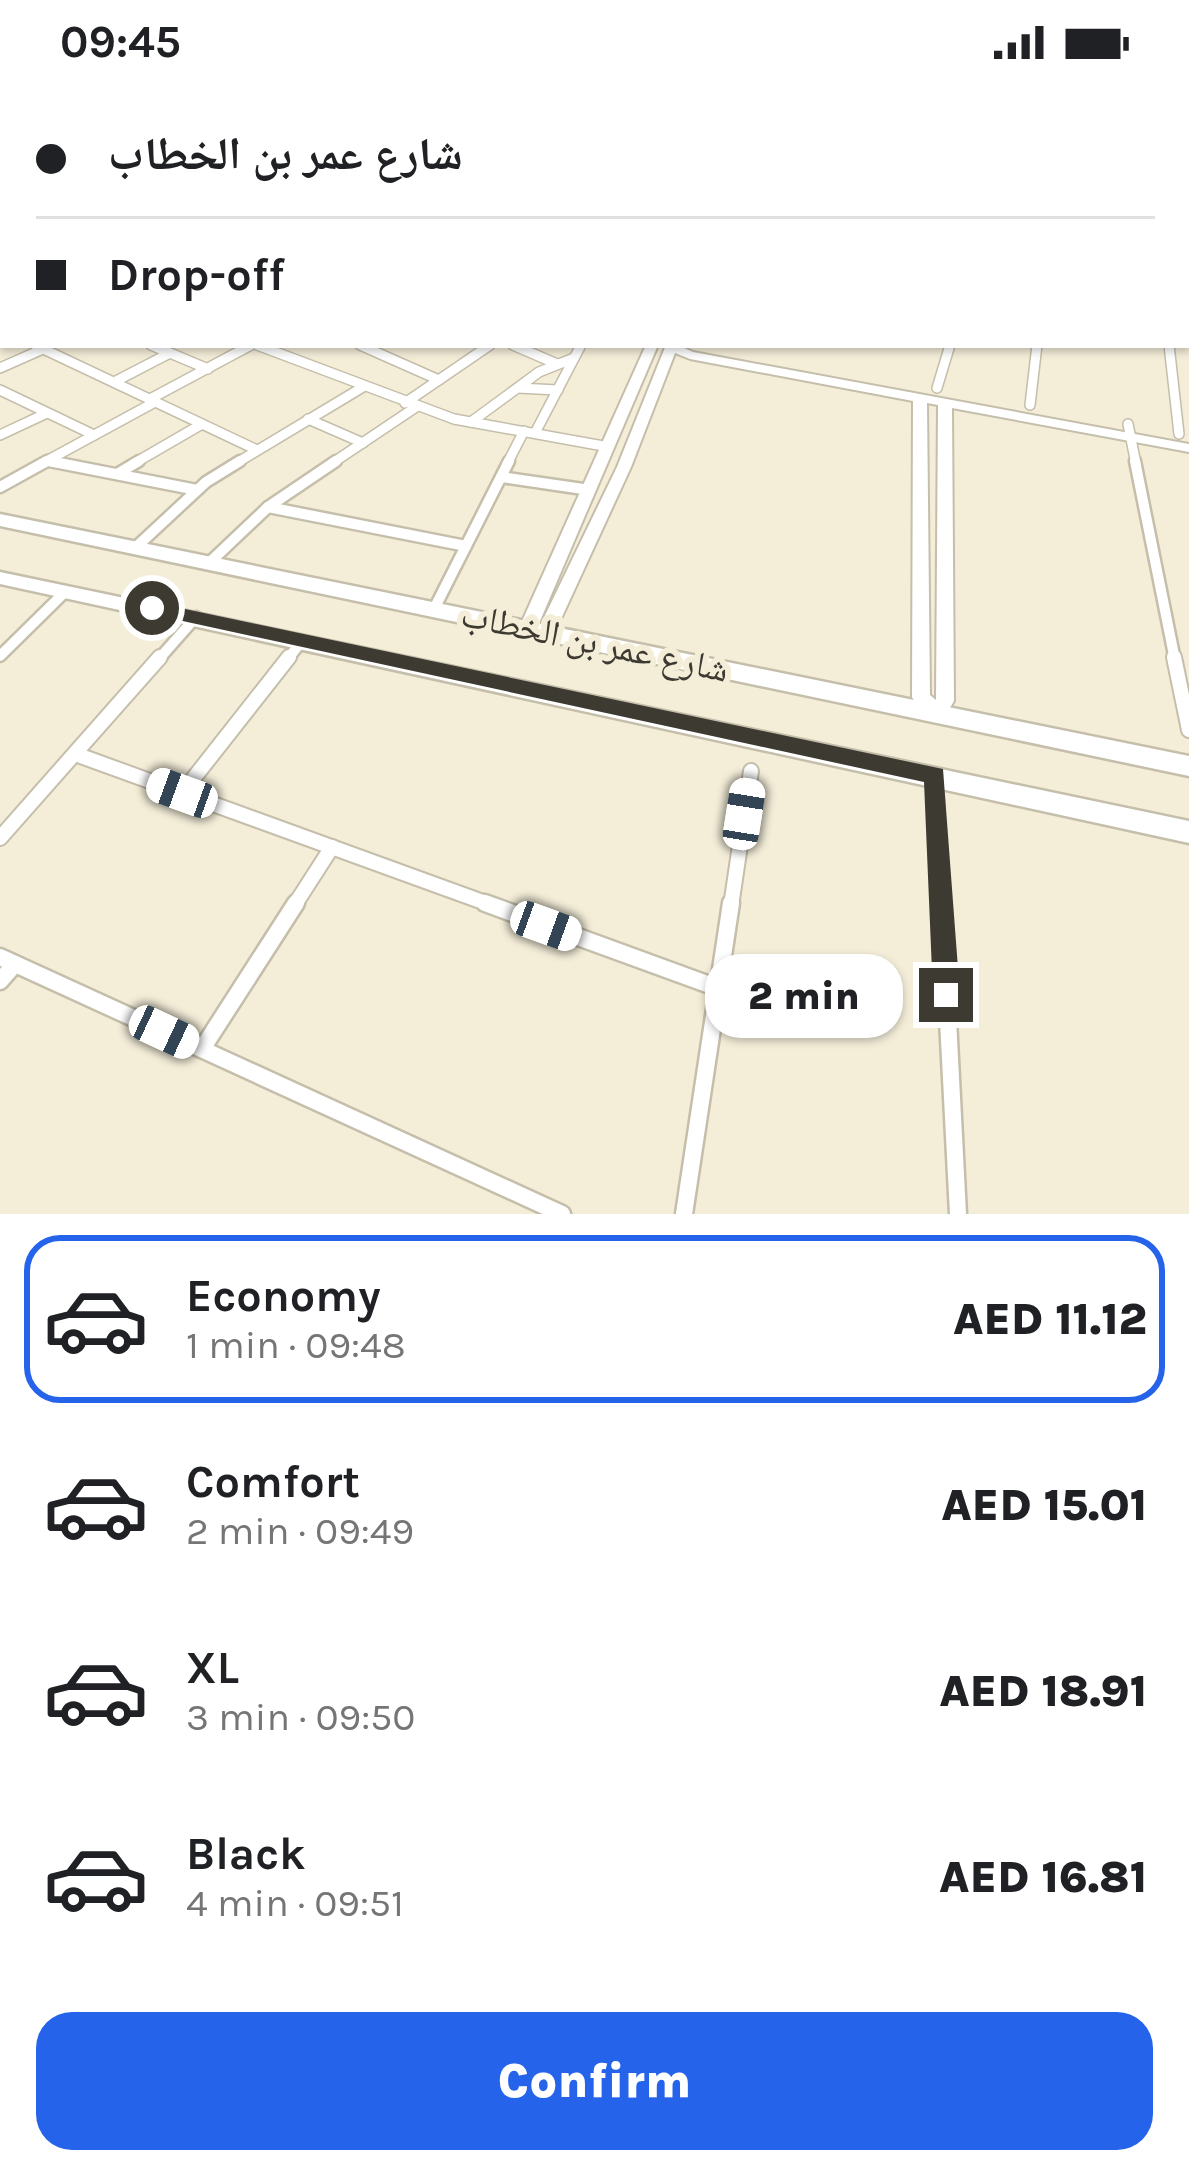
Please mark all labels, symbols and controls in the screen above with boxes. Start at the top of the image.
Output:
text: 09:45 [60,16,181,68]
text: شارع عمر بن الخطاب [108,128,463,180]
text: Drop-off [108,249,285,301]
route start [125,581,179,635]
street label: شارع عمر بن الخطاب [457,593,733,692]
car [142,764,222,822]
car [721,776,767,852]
car [506,897,586,955]
callout: 2 min [706,953,904,1037]
route end [919,968,973,1022]
text: 2 min [748,973,860,1019]
car [124,1000,204,1064]
icon: car [42,1265,150,1373]
text: Economy [186,1270,381,1322]
text: AED 11.12 [953,1293,1147,1345]
text: 1 min · 09:48 [186,1322,406,1368]
icon: car [42,1451,150,1559]
text: Comfort [186,1456,360,1508]
text: AED 15.01 [941,1479,1147,1531]
text: 2 min · 09:49 [186,1508,414,1554]
icon: car [42,1637,150,1745]
text: XL [186,1642,239,1694]
text: AED 18.91 [939,1665,1147,1717]
text: 3 min · 09:50 [186,1694,415,1740]
icon: car [42,1823,150,1931]
text: Black [186,1828,306,1880]
text: AED 16.81 [939,1851,1147,1903]
text: 4 min · 09:51 [186,1880,404,1926]
button: Confirm [36,2012,1153,2150]

